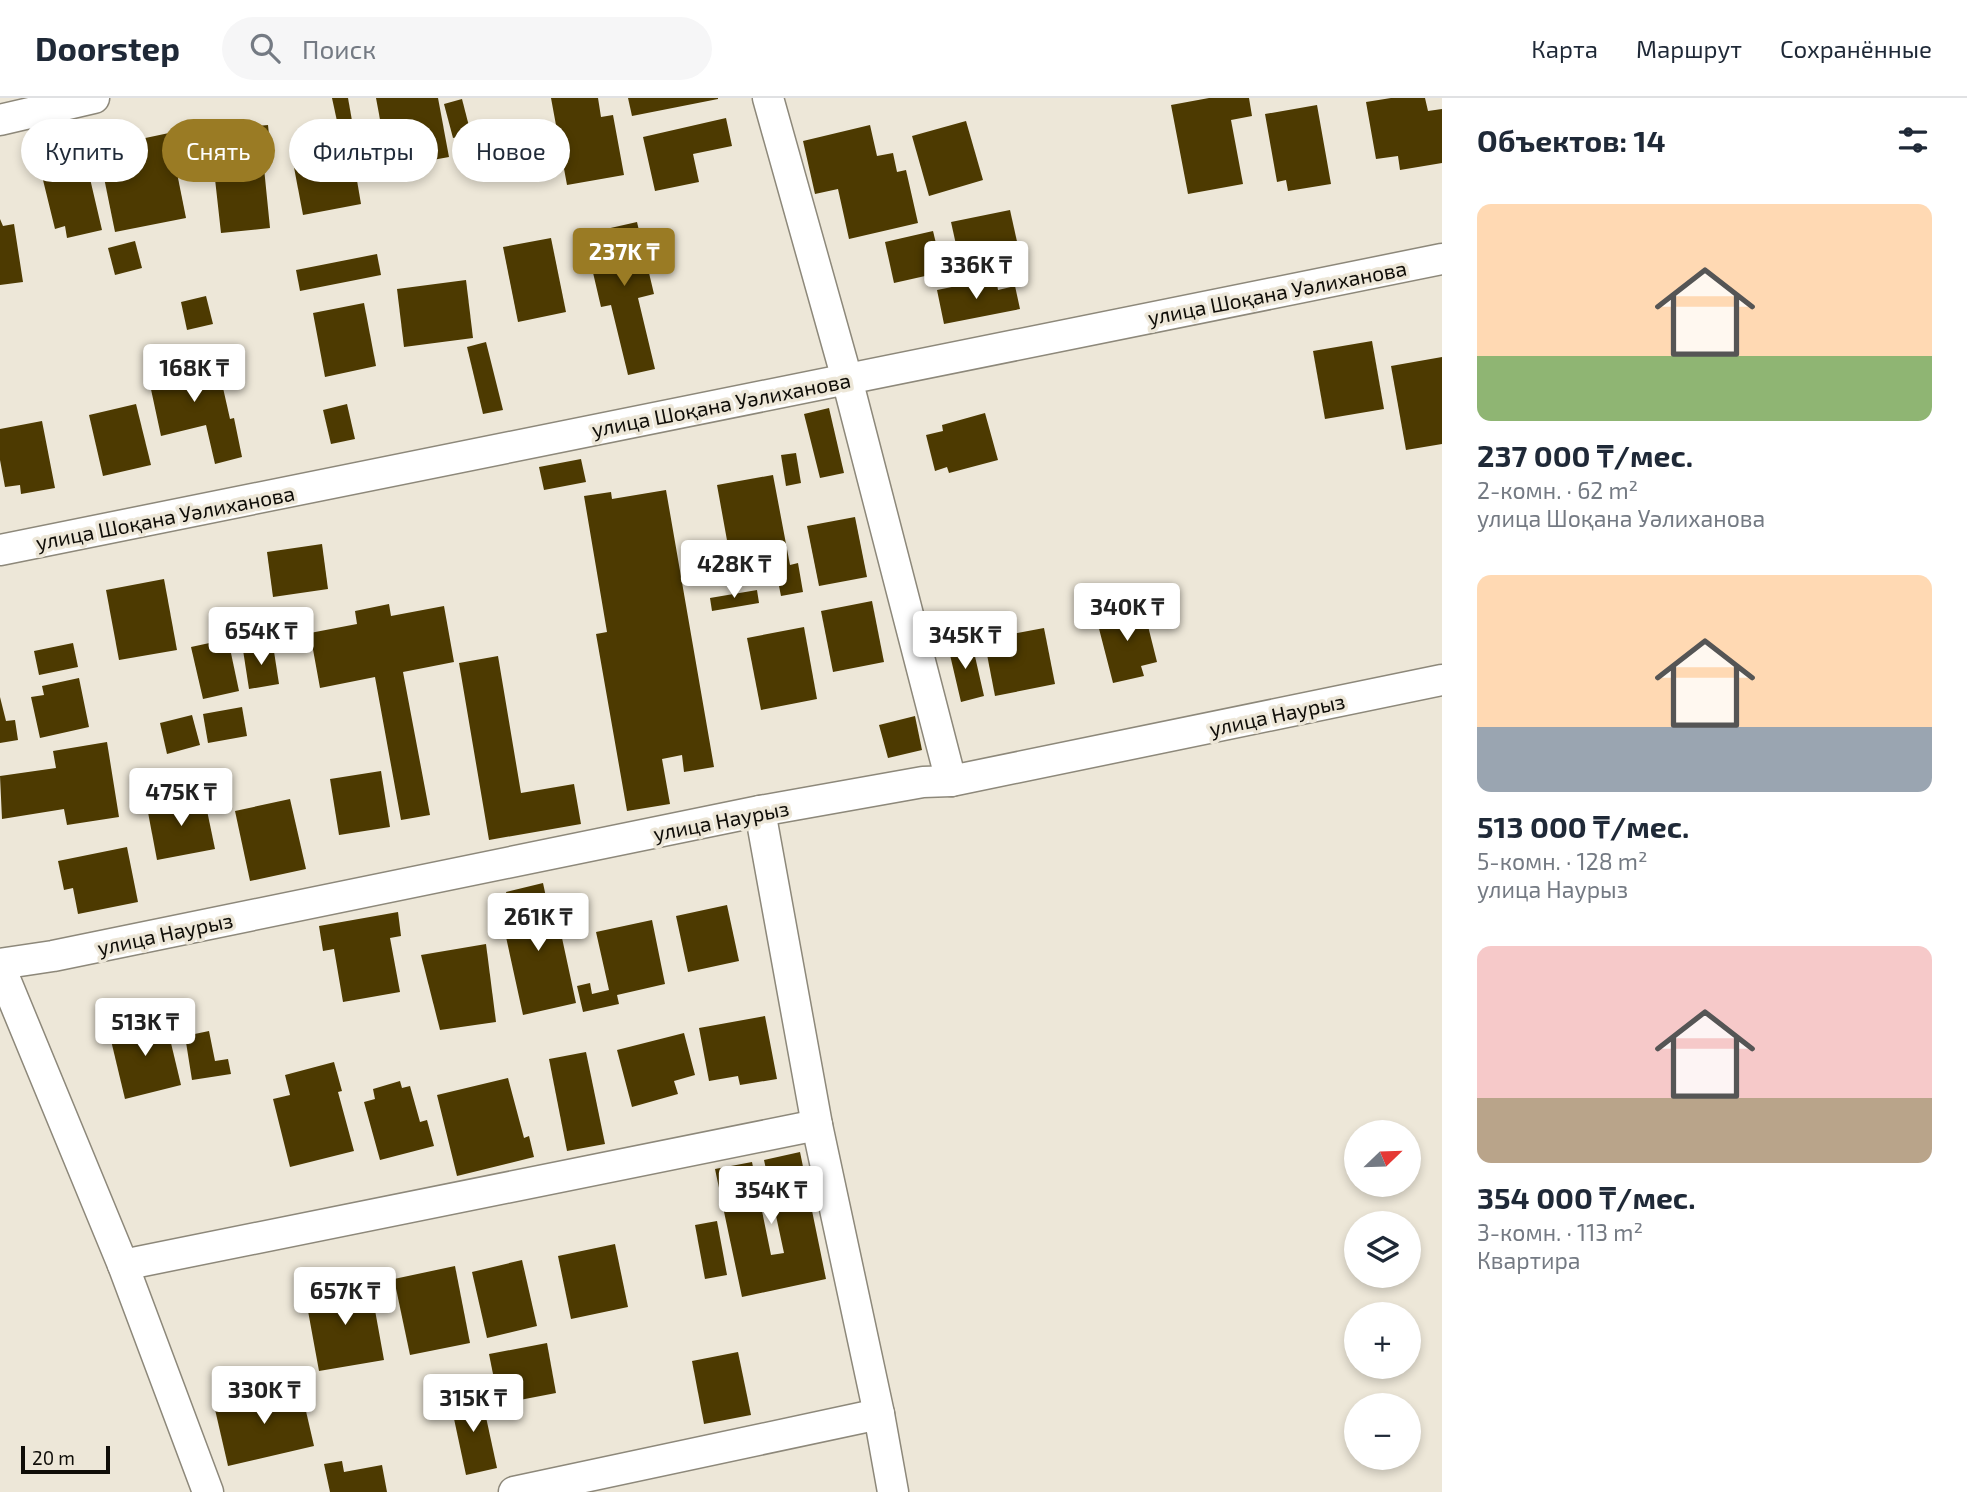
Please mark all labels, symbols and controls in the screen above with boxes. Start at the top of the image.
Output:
search box [222,17,712,80]
text: Doorstep [35,28,180,68]
icon: search [246,29,284,67]
text: Поиск [302,33,376,64]
text: Карта [1531,34,1598,63]
text: Маршрут [1636,34,1742,63]
text: Сохранённые [1780,34,1932,63]
chip: Купить [21,119,148,182]
chip: Снять [162,119,275,182]
chip: Фильтры [289,119,438,182]
chip: Новое [452,119,570,182]
icon: filters [1894,121,1932,159]
text: Объектов: 14 [1477,122,1666,158]
pin: 237K ₸ [567,228,681,288]
text: 237K ₸ [589,237,659,265]
pin: 336K ₸ [919,242,1033,301]
icon: home [1642,249,1768,375]
text: 336K ₸ [940,250,1012,278]
street label: улица Шоқана Уәлиханова [1145,255,1409,330]
pin: 168K ₸ [137,344,251,404]
text: 168K ₸ [159,353,229,381]
street label: улица Шоқана Уәлиханова [589,367,853,442]
text: 237 000 ₸/мес. [1477,437,1693,473]
text: 2-комн. · 62 m² [1477,476,1638,504]
street label: улица Шоқана Уәлиханова [33,480,297,555]
text: улица Шоқана Уәлиханова [1477,504,1765,532]
pin: 428K ₸ [677,540,791,600]
text: 428K ₸ [697,549,771,577]
pin: 340K ₸ [1070,584,1184,643]
text: 340K ₸ [1090,592,1164,620]
pin: 654K ₸ [204,608,318,667]
pin: 345K ₸ [908,612,1022,671]
text: 654K ₸ [225,616,297,644]
text: 345K ₸ [929,620,1001,648]
icon: home [1642,620,1768,746]
street label: улица Наурыз [1207,687,1347,742]
pin: 475K ₸ [124,768,238,828]
text: 475K ₸ [145,777,217,805]
street label: улица Наурыз [651,795,791,846]
text: 513 000 ₸/мес. [1477,808,1689,844]
text: 5-комн. · 128 m² [1477,847,1647,875]
text: улица Наурыз [1477,875,1628,903]
pin: 261K ₸ [481,894,595,953]
text: 261K ₸ [504,902,572,930]
street label: улица Наурыз [95,906,235,961]
icon: home [1642,991,1768,1117]
pin: 513K ₸ [88,998,202,1058]
text: 513K ₸ [111,1007,179,1035]
north arrow [1344,1120,1421,1197]
map controls [1344,1120,1421,1470]
pin: 354K ₸ [714,1166,828,1226]
text: 354K ₸ [735,1175,807,1203]
text: 354 000 ₸/мес. [1477,1179,1695,1215]
button: layers [1344,1211,1421,1288]
text: 3-комн. · 113 m² [1477,1218,1643,1246]
text: Квартира [1477,1246,1581,1274]
pin: 657K ₸ [288,1268,402,1327]
text: 657K ₸ [310,1276,380,1304]
button: + [1344,1302,1421,1379]
pin: 330K ₸ [207,1366,321,1426]
pin: 315K ₸ [416,1374,530,1434]
text: 330K ₸ [228,1375,300,1403]
text: 315K ₸ [439,1383,507,1411]
button: − [1344,1393,1421,1470]
scale bar [21,1443,110,1475]
text: 20 m [32,1446,75,1469]

